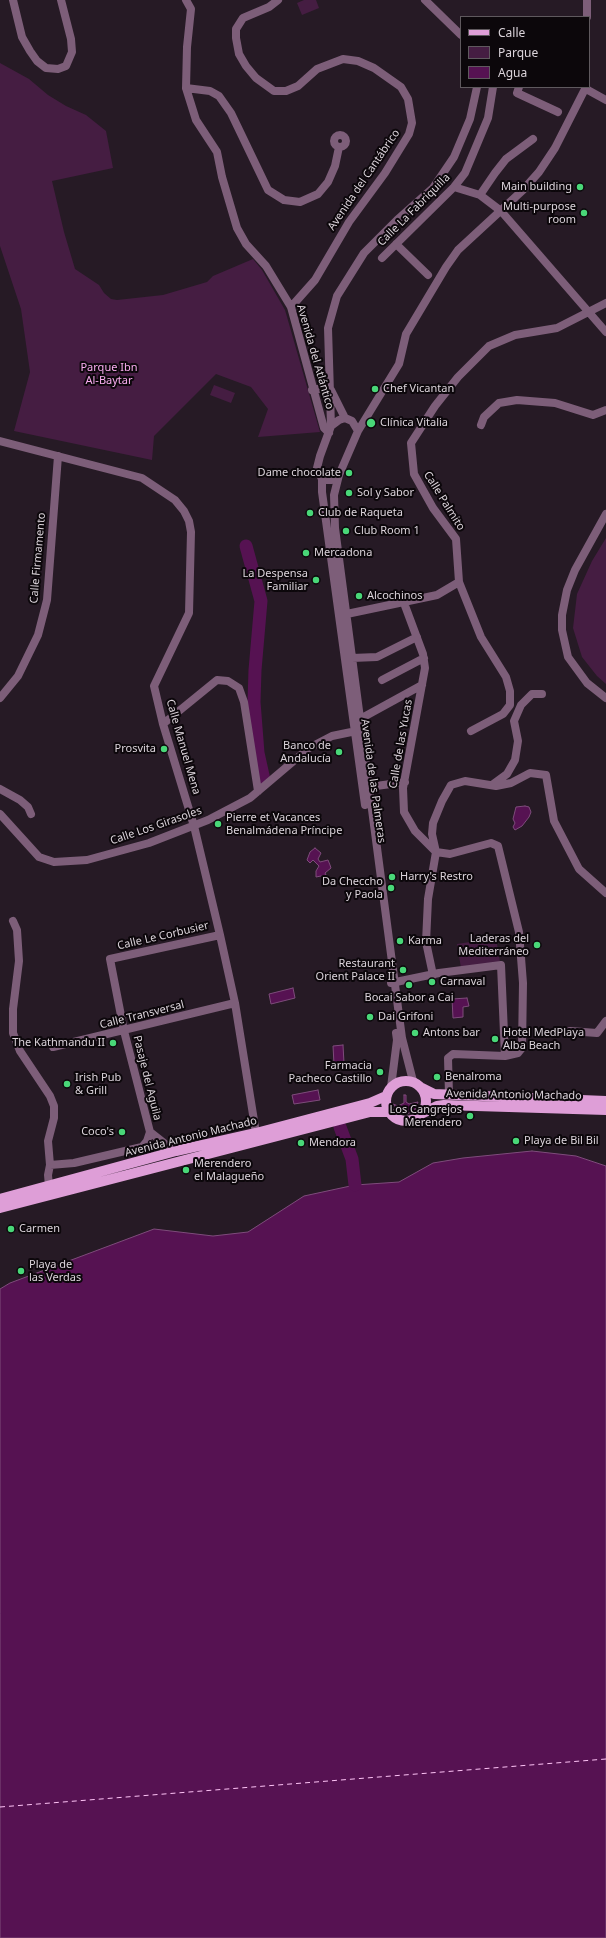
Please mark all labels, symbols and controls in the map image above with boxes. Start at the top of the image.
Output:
legend [460,16,590,88]
text: Calle [498,24,525,41]
text: Parque [498,44,538,61]
text: Agua [498,64,527,81]
street label: Avenida del Cantábrico [325,127,403,233]
street label: Calle La Fabriquilla [375,171,453,249]
place label: Main building [501,180,572,194]
marker: Main building [575,182,585,192]
place label: Multi-purpose room [503,200,576,226]
marker: Multi-purpose room [579,208,589,218]
street label: Avenida del Atlántico [294,303,336,411]
park label: Parque Ibn Al-Baytar [80,361,138,387]
place label: Chef Vicantan [383,382,454,396]
marker: Chef Vicantan [370,384,380,394]
place label: Clínica Vitalia [380,416,448,430]
marker: Clínica Vitalia [365,417,377,429]
place label: Dame chocolate [258,466,341,480]
marker: Dame chocolate [344,468,354,478]
street label: Calle Palmito [421,469,467,533]
place label: Sol y Sabor [357,486,414,500]
marker: Sol y Sabor [344,488,354,498]
place label: Club de Raqueta [318,506,403,520]
marker: Club de Raqueta [305,508,315,518]
street label: Calle Firmamento [27,512,49,604]
place label: Club Room 1 [354,524,420,538]
marker: Club Room 1 [341,526,351,536]
place label: Mercadona [314,546,372,560]
marker: Mercadona [301,548,311,558]
place label: La Despensa Familiar [242,567,308,593]
marker: La Despensa Familiar [311,575,321,585]
place label: Alcochinos [367,589,422,603]
marker: Alcochinos [354,591,364,601]
street label: Calle Manuel Mena [163,698,203,796]
street label: Calle de las Yucas [387,698,415,790]
street label: Avenida de las Palmeras [358,718,388,844]
place label: Banco de Andalucía [280,739,331,765]
place label: Prosvita [115,742,156,756]
marker: Prosvita [159,744,169,754]
marker: Banco de Andalucía [334,747,344,757]
street label: Calle Los Girasoles [108,804,204,848]
place label: Pierre et Vacances Benalmádena Príncipe [226,811,342,837]
marker: Pierre et Vacances Benalmádena Príncipe [213,819,223,829]
place label: Harry's Restro [400,870,473,884]
marker: Harry's Restro [387,872,397,882]
place label: Da Checcho y Paola [322,875,383,901]
marker: Da Checcho y Paola [386,883,396,893]
street label: Calle Le Corbusier [116,919,210,953]
place label: Laderas del Mediterráneo [458,932,529,958]
place label: Karma [408,934,442,948]
marker: Karma [395,936,405,946]
marker: Laderas del Mediterráneo [532,940,542,950]
place label: Restaurant Orient Palace II [316,957,395,983]
marker: Restaurant Orient Palace II [398,965,408,975]
place label: Carnaval [440,975,485,989]
marker: Carnaval [427,977,437,987]
marker: Bocai Sabor a Cai [404,980,414,990]
place label: Bocai Sabor a Cai [365,991,453,1005]
street label: Calle Transversal [98,998,186,1032]
place label: Dai Grifoni [378,1010,433,1024]
marker: Dai Grifoni [365,1012,375,1022]
place label: Antons bar [423,1026,480,1040]
place label: Hotel MedPlaya Alba Beach [503,1026,584,1052]
marker: Antons bar [410,1028,420,1038]
street label: Pasaje del Aguila [130,1034,164,1122]
marker: Hotel MedPlaya Alba Beach [490,1034,500,1044]
place label: The Kathmandu II [12,1036,105,1050]
marker: The Kathmandu II [108,1038,118,1048]
place label: Farmacia Pacheco Castillo [289,1059,372,1085]
marker: Farmacia Pacheco Castillo [375,1067,385,1077]
place label: Benalroma [445,1070,502,1084]
place label: Irish Pub & Grill [75,1071,121,1097]
marker: Benalroma [432,1072,442,1082]
marker: Irish Pub & Grill [62,1079,72,1089]
street label: Avenida Antonio Machado [446,1087,582,1103]
place label: Los Cangrejos Merendero [389,1103,462,1129]
marker: Los Cangrejos Merendero [465,1111,475,1121]
street label: Avenida Antonio Machado [124,1114,258,1160]
place label: Coco's [81,1125,114,1139]
marker: Coco's [117,1127,127,1137]
place label: Playa de Bil Bil [524,1134,599,1148]
place label: Mendora [309,1136,356,1150]
marker: Playa de Bil Bil [511,1136,521,1146]
marker: Mendora [296,1138,306,1148]
place label: Merendero el Malagueño [194,1157,264,1183]
marker: Merendero el Malagueño [181,1165,191,1175]
place label: Carmen [19,1222,60,1236]
marker: Carmen [6,1224,16,1234]
place label: Playa de las Verdas [29,1258,81,1284]
marker: Playa de las Verdas [16,1266,26,1276]

